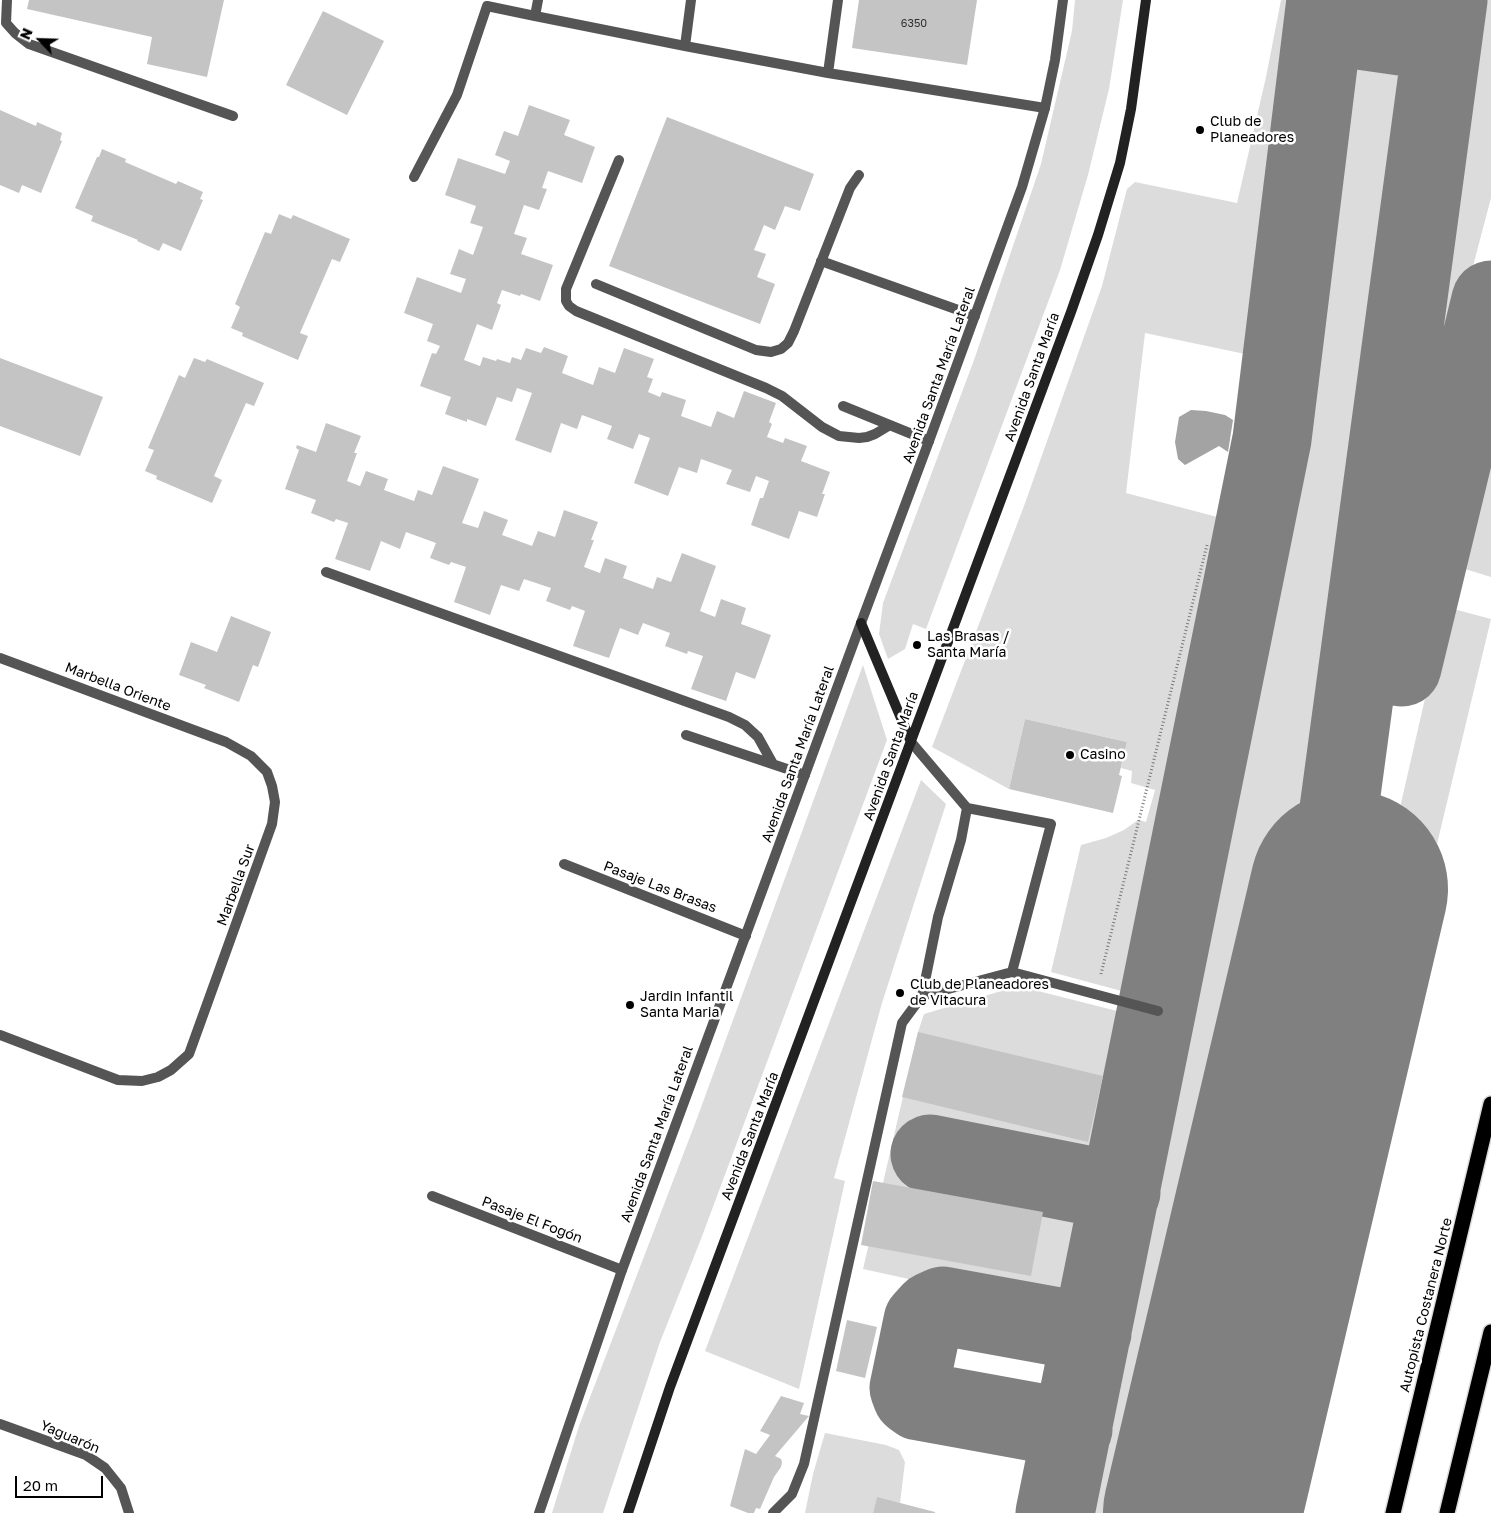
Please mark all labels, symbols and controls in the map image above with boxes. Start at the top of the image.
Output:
north arrow [15,15,65,65]
house number: 6350 [901,17,927,31]
text: N [16,25,36,42]
place label: Club de Planeadores [1210,114,1294,146]
marker: Club de Planeadores [1194,124,1206,136]
street label: Avenida Santa María Lateral [899,284,979,466]
street label: Avenida Santa María [1001,310,1063,444]
place label: Las Brasas / Santa María [927,629,1010,662]
marker: Las Brasas / Santa María [911,639,923,651]
street label: Marbella Oriente [63,659,173,715]
street label: Avenida Santa María Lateral [758,663,838,845]
street label: Avenida Santa María [860,689,922,823]
place label: Casino [1080,747,1126,763]
marker: Casino [1064,749,1076,761]
street label: Marbella Sur [214,842,258,928]
street label: Pasaje Las Brasas [601,858,719,916]
place label: Club de Planeadores de Vitacura [910,977,1049,1010]
marker: Club de Planeadores de Vitacura [894,987,906,999]
place label: Jardin Infantil Santa Maria [640,989,734,1022]
marker: Jardin Infantil Santa Maria [624,999,636,1011]
street label: Avenida Santa María Lateral [617,1043,697,1225]
street label: Avenida Santa María [718,1069,782,1203]
street label: Pasaje El Fogón [479,1193,585,1247]
street label: Autopista Costanera Norte [1396,1216,1456,1394]
street label: Yaguarón [38,1417,102,1457]
scale bar [18,1466,105,1498]
text: 20 m [23,1476,58,1494]

